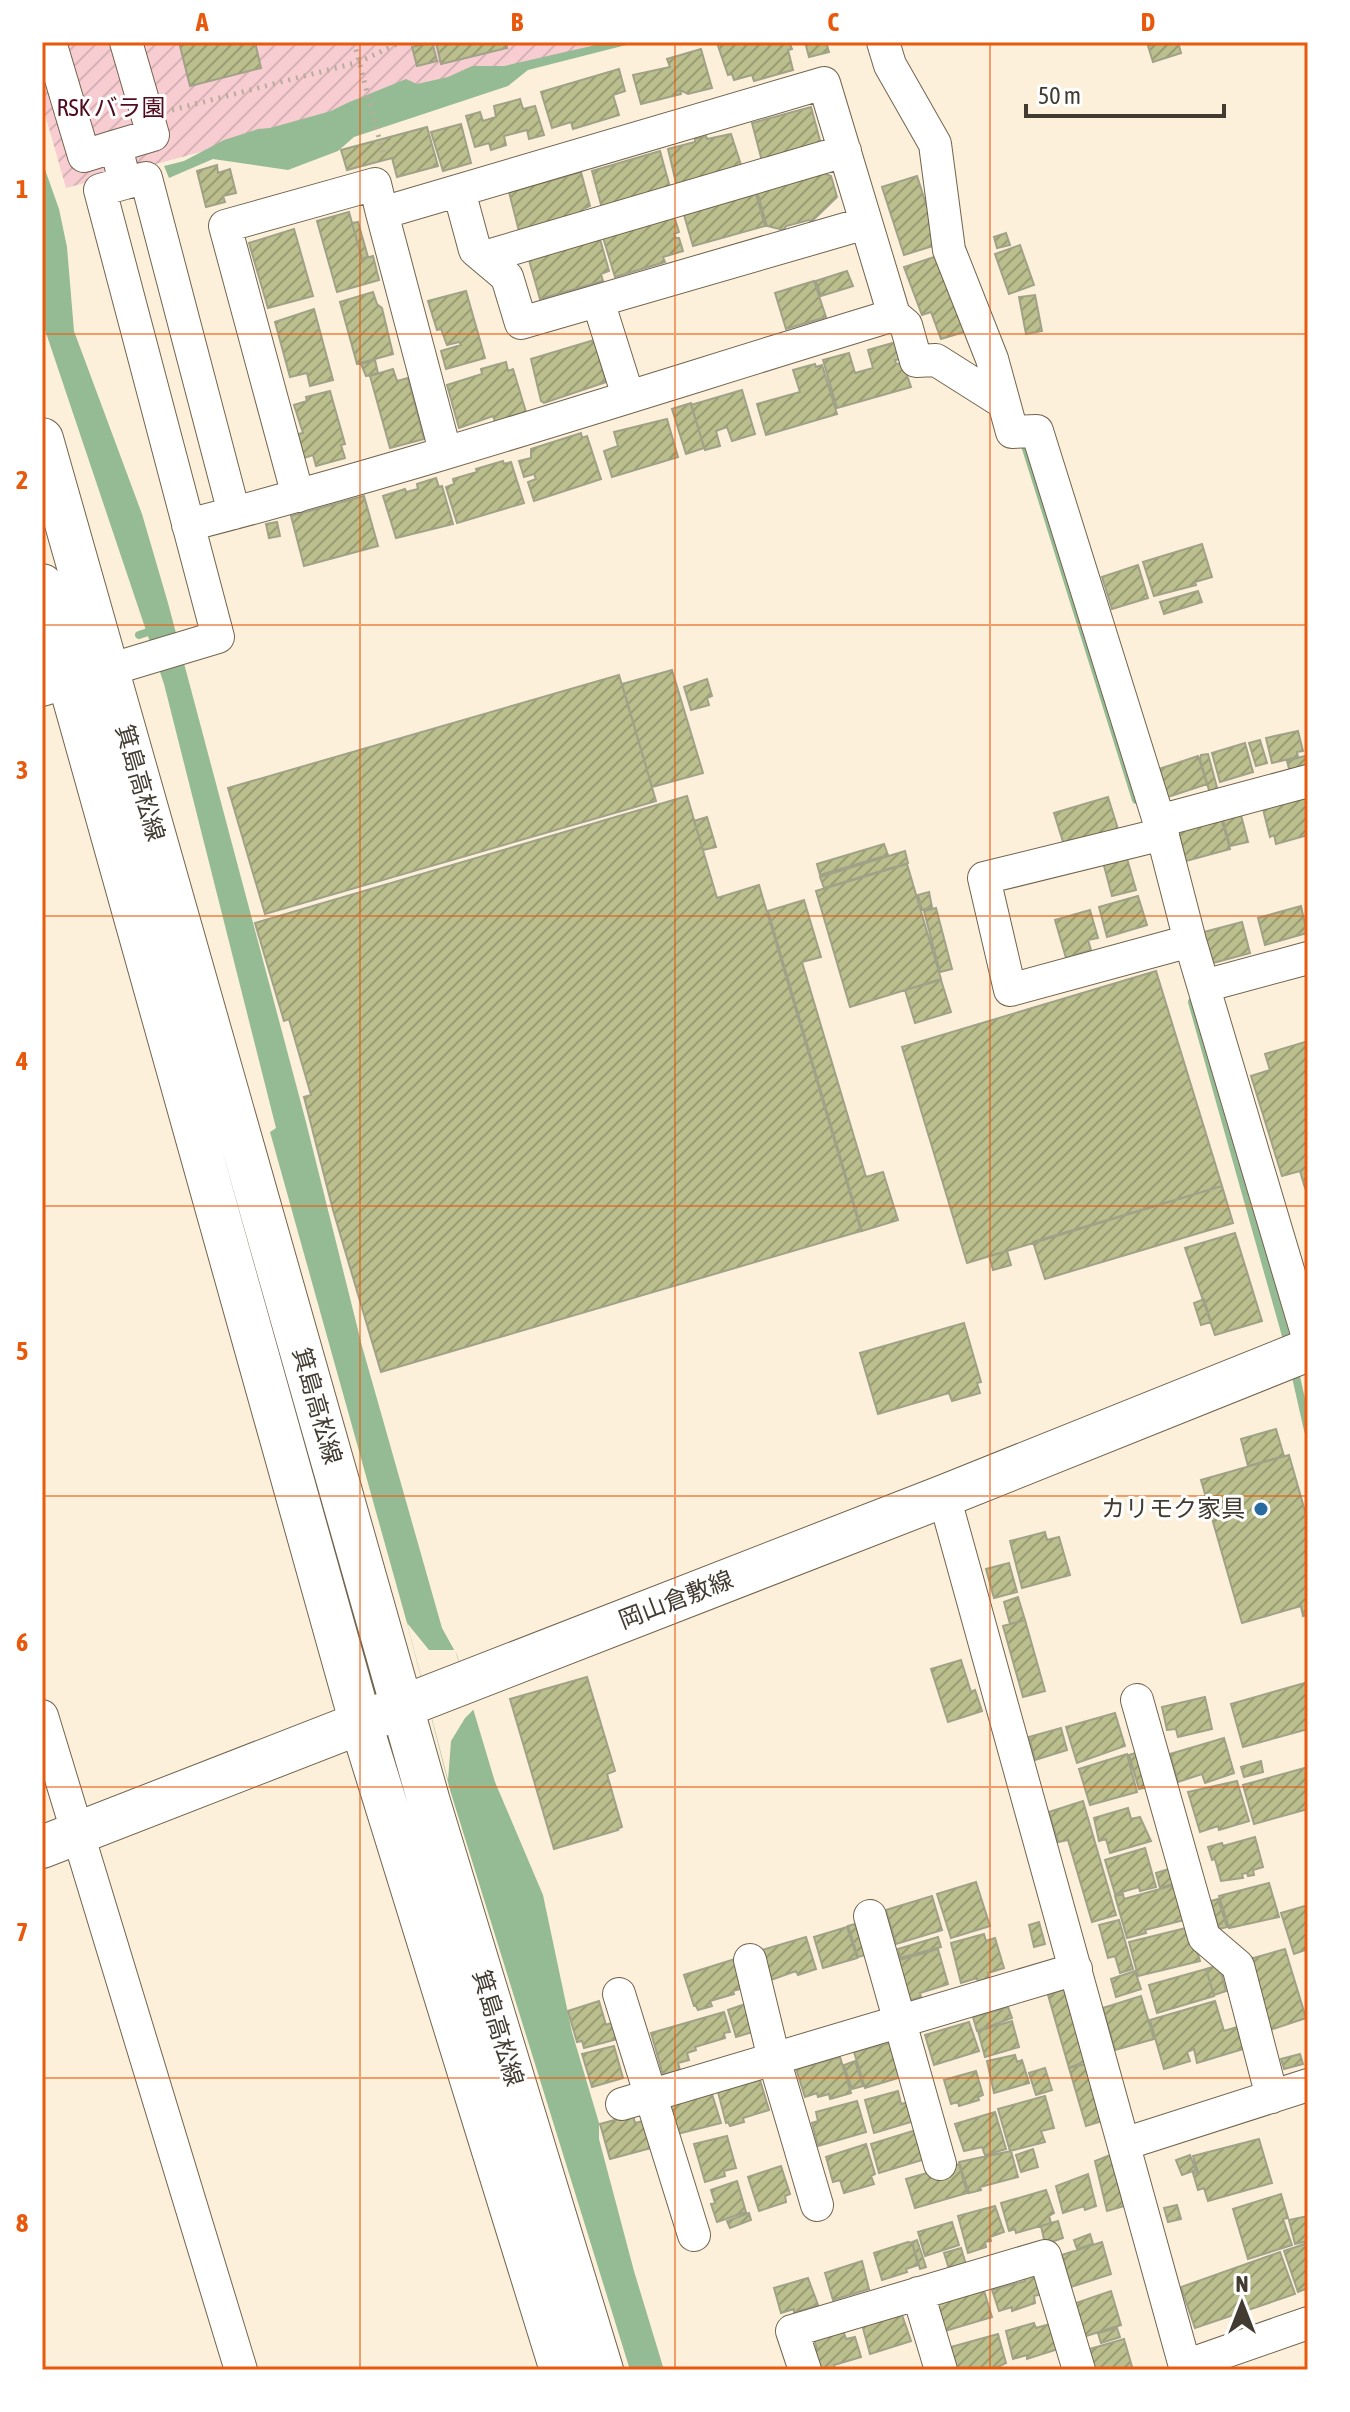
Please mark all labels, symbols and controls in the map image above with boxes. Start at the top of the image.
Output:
text: A [195,7,209,37]
text: B [511,7,524,37]
text: C [827,7,839,37]
text: D [1141,7,1155,37]
scale bar [1026,68,1224,118]
text: 50 m [1038,82,1081,109]
park label: RSK バラ園 [56,94,166,121]
text: 1 [16,174,28,204]
text: 2 [16,465,28,495]
street label: 箕島高松線 [111,721,170,844]
text: 3 [16,755,28,785]
text: 4 [15,1046,28,1076]
text: 5 [16,1336,28,1366]
street label: 箕島高松線 [288,1344,347,1467]
place label: カリモク家具 [1101,1495,1245,1522]
marker: カリモク家具 [1252,1500,1270,1518]
street label: 岡山倉敷線 [615,1565,737,1634]
text: 6 [16,1627,28,1657]
text: 7 [16,1917,28,1947]
street label: 箕島高松線 [468,1967,529,2089]
text: 8 [16,2208,28,2238]
north arrow [1202,2264,1282,2344]
text: N [1236,2271,1248,2297]

